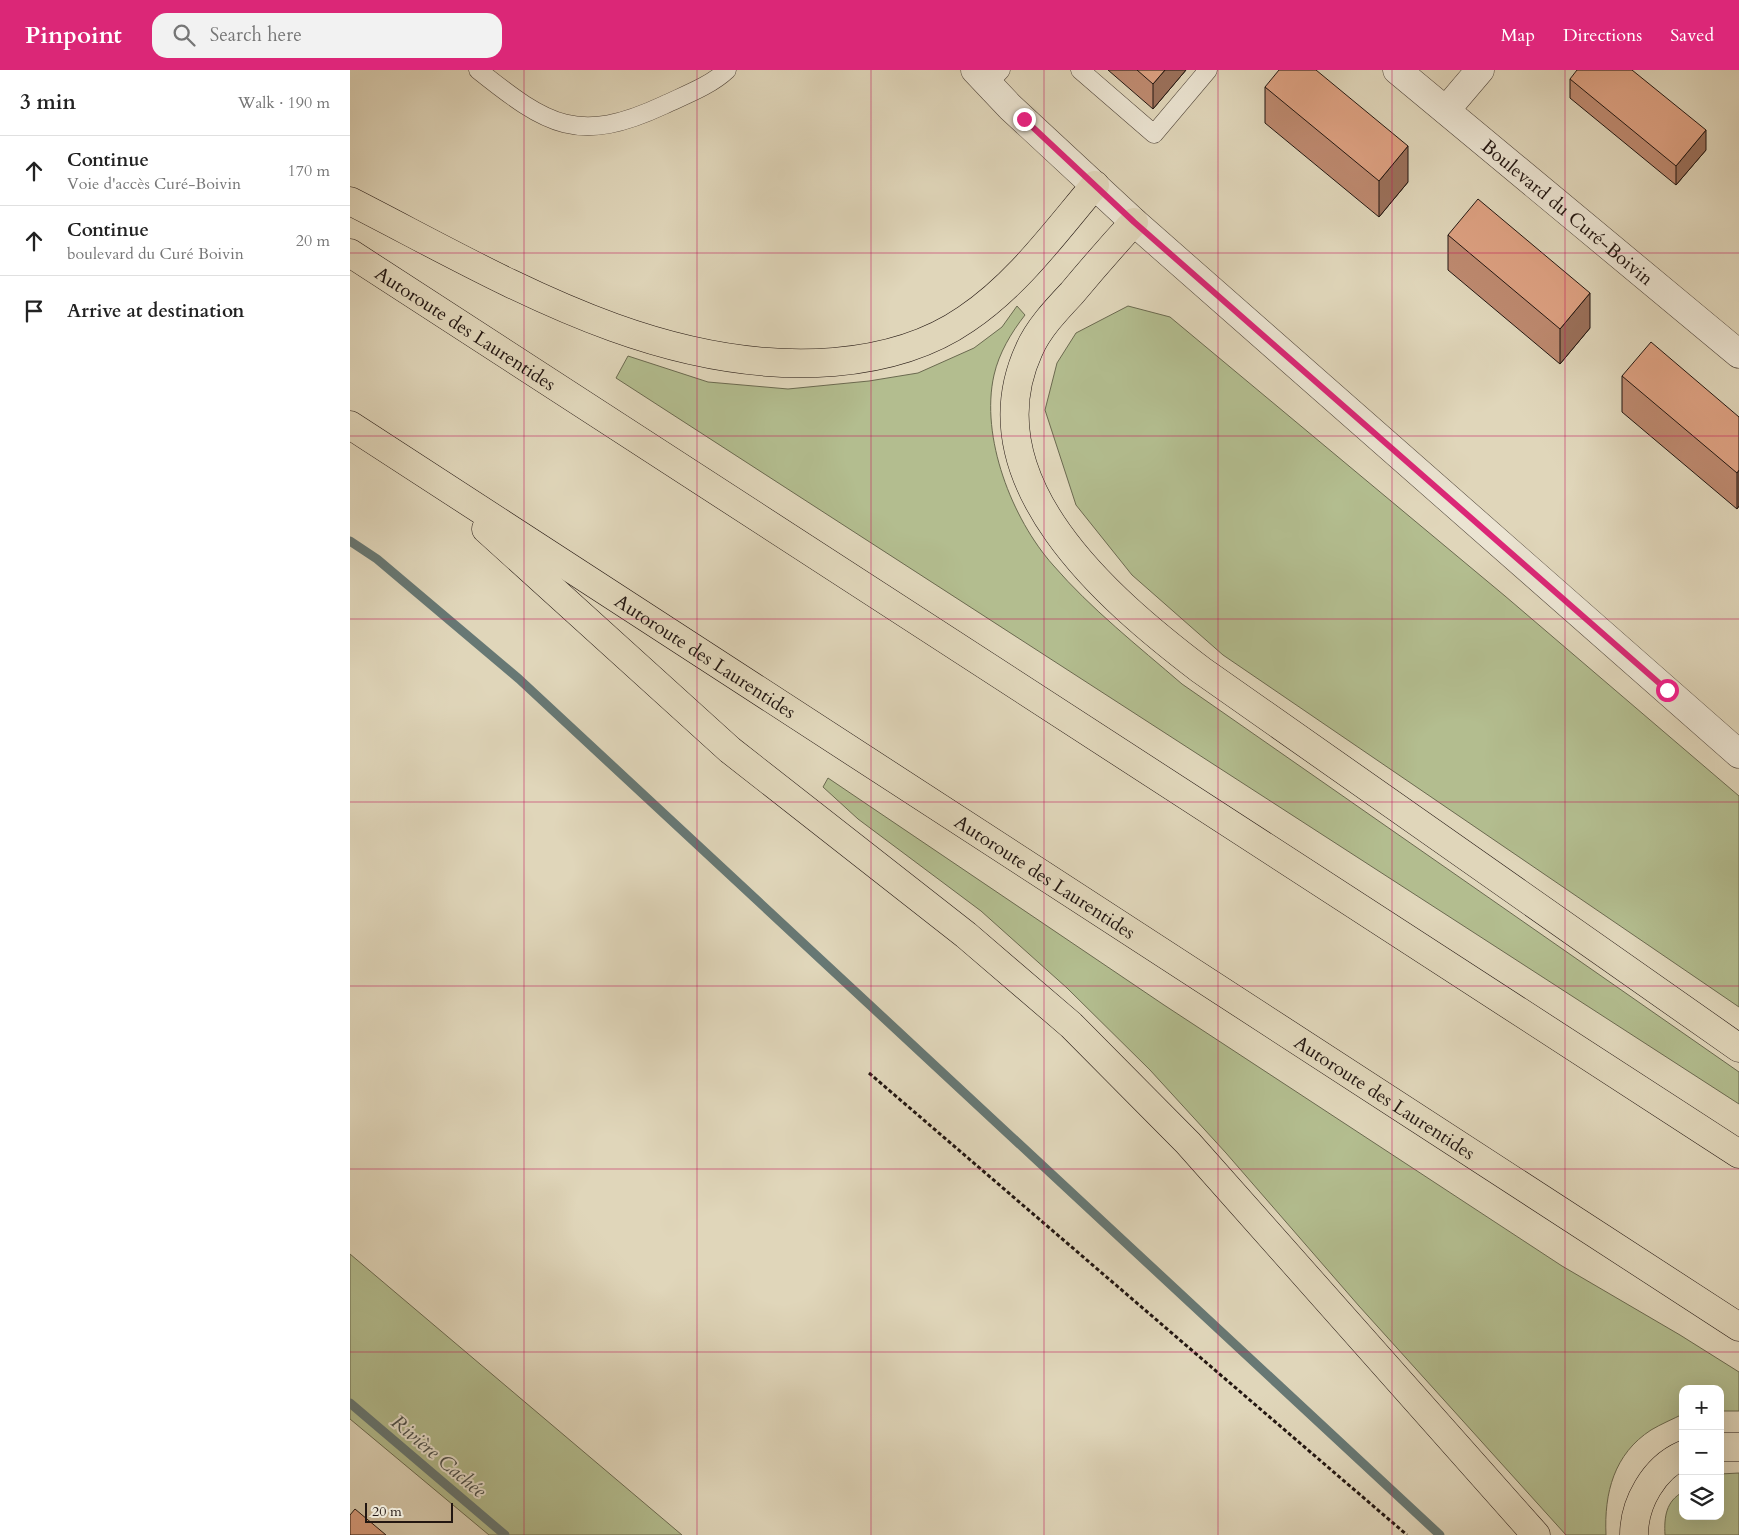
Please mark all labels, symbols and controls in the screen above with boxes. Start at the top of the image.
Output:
search box [152,13,502,58]
text: Pinpoint [25,19,122,52]
icon: search [170,21,198,49]
text: Search here [210,22,302,48]
text: Map [1501,23,1535,48]
text: Directions [1563,23,1642,48]
text: Saved [1670,23,1714,48]
text: 3 min [20,88,76,117]
text: Walk · 190 m [238,92,330,114]
route end [1013,108,1036,131]
street label: Boulevard du Curé-Boivin [1476,134,1659,292]
text: Continue [67,147,149,173]
icon: ahead [20,157,48,185]
text: 170 m [288,160,330,182]
text: Voie d'accès Curé-Boivin [67,173,241,195]
text: Continue [67,217,149,243]
icon: ahead [20,227,48,255]
text: 20 m [296,230,330,252]
text: boulevard du Curé Boivin [67,243,244,265]
street label: Autoroute des Laurentides [370,261,561,397]
icon: arrive [20,297,48,325]
text: Arrive at destination [67,298,244,324]
street label: Autoroute des Laurentides [610,588,801,725]
route start [1656,679,1679,702]
street label: Autoroute des Laurentides [949,809,1140,946]
street label: Autoroute des Laurentides [1289,1030,1480,1166]
map controls [1679,1385,1724,1520]
button: + [1679,1385,1724,1430]
water label: Rivière Cachée [385,1409,492,1504]
button: − [1679,1430,1724,1475]
button: layers [1679,1475,1724,1520]
scale bar [365,1500,452,1523]
text: 20 m [372,1502,402,1521]

